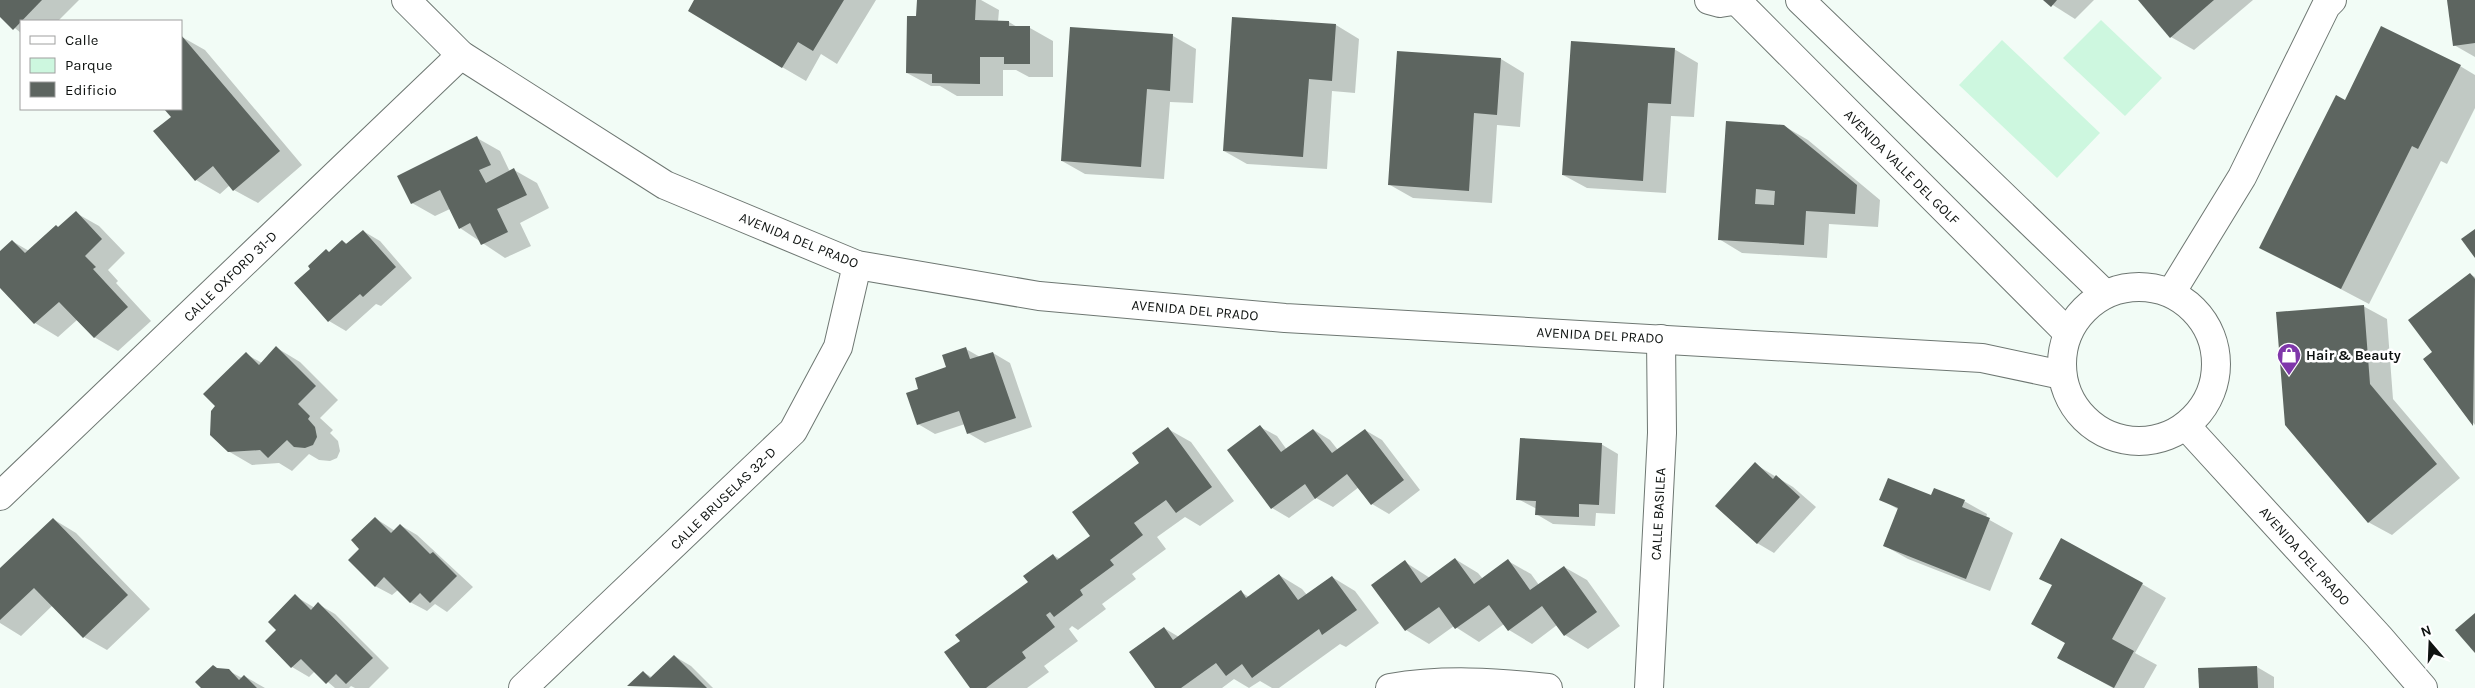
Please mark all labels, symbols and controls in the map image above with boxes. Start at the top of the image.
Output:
legend [20,20,182,110]
text: Calle [65,31,99,49]
text: Parque [65,56,113,74]
text: Edificio [65,81,117,99]
street label: AVENIDA VALLE DEL GOLF [1840,106,1963,229]
street label: AVENIDA DEL PRADO [737,209,861,272]
street label: CALLE OXFORD 31-D [180,227,281,325]
street label: AVENIDA DEL PRADO [1131,296,1259,325]
street label: AVENIDA DEL PRADO [1536,324,1664,347]
shop icon: Hair & Beauty [2276,342,2302,376]
place label: Hair & Beauty [2306,347,2401,364]
street label: CALLE BRUSELAS 32-D [667,443,780,553]
street label: CALLE BASILEA [1648,467,1669,561]
street label: AVENIDA DEL PRADO [2256,503,2353,609]
north arrow [2405,618,2455,668]
text: N [2418,622,2433,641]

